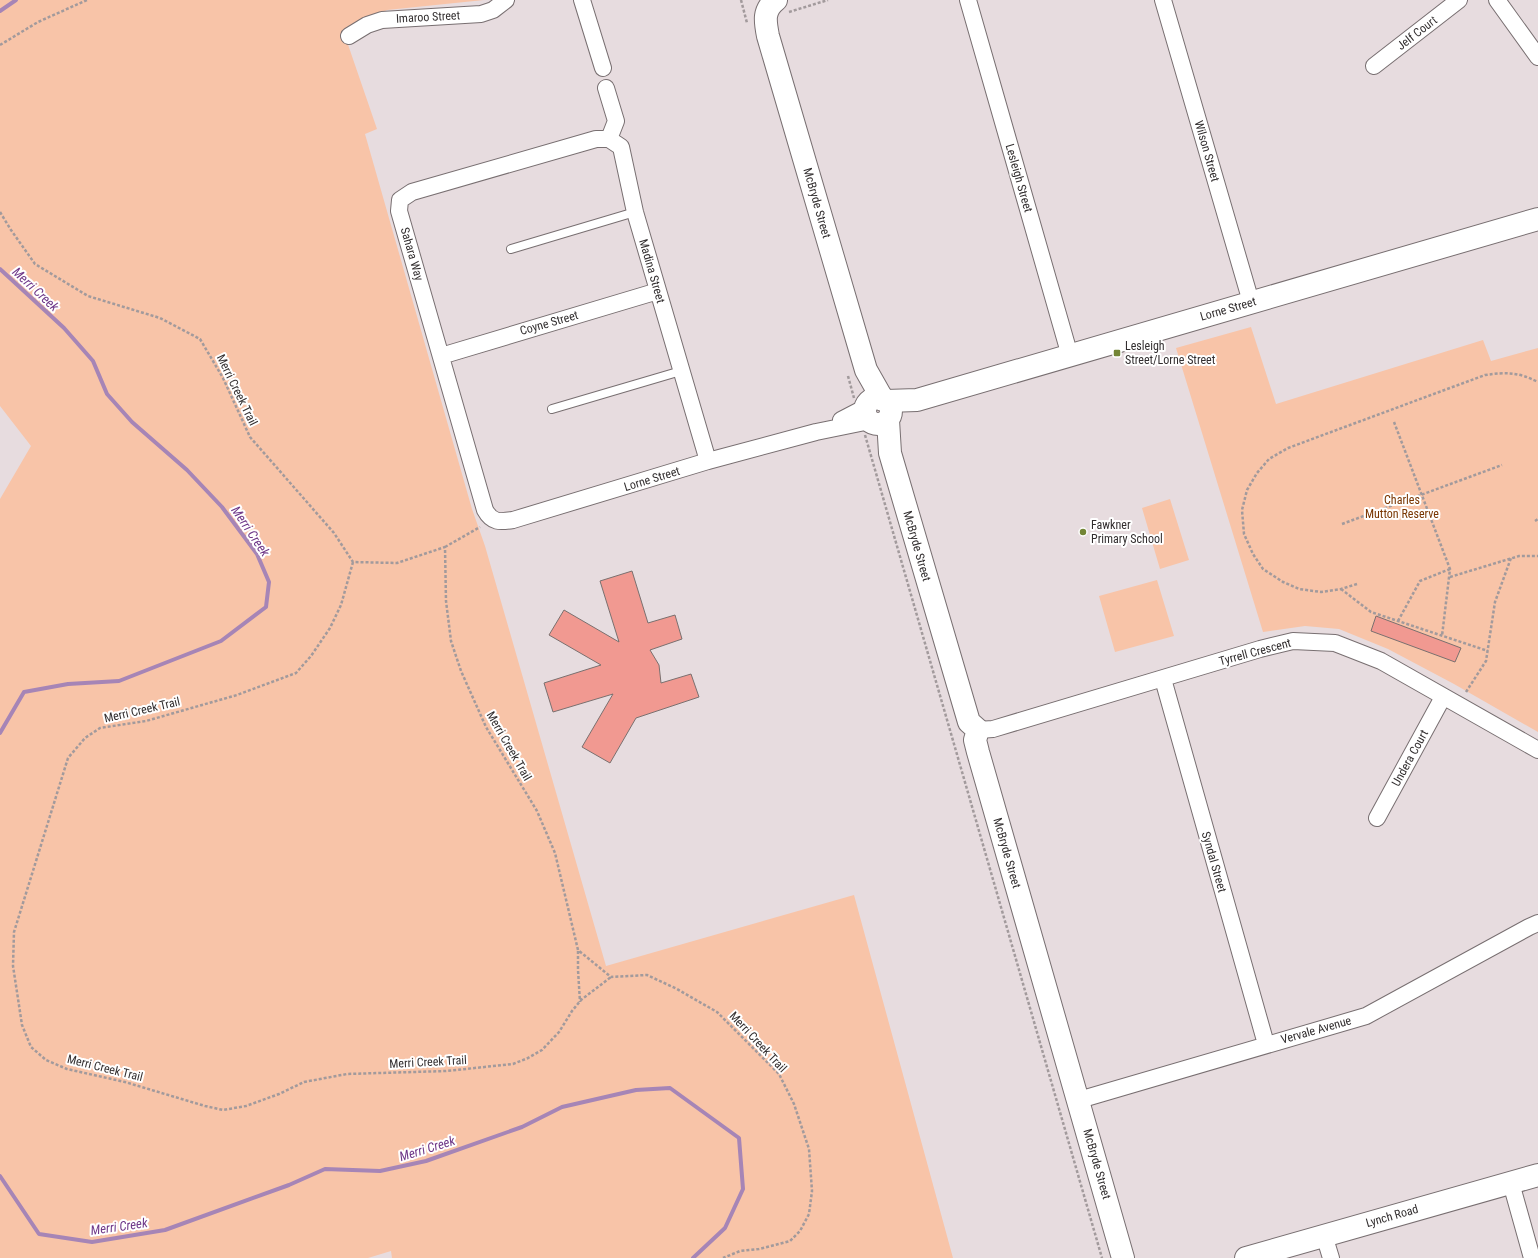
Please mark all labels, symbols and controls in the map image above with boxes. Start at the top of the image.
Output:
street label: Imaroo Street [396,8,461,26]
street label: Jelf Court [1394,13,1440,53]
street label: Wilson Street [1192,119,1223,184]
street label: Lesleigh Street [1003,142,1036,214]
street label: McBryde Street [800,166,834,240]
street label: Sahara Way [398,226,426,282]
street label: Madina Street [636,237,668,305]
water label: Merri Creek [10,264,62,315]
street label: Lorne Street [1198,294,1258,324]
street label: Coyne Street [518,308,580,338]
place label: Lesleigh Street/Lorne Street [1125,339,1216,367]
marker: Lesleigh Street/Lorne Street [1112,348,1122,358]
street label: Merri Creek Trail [214,352,260,428]
street label: Lorne Street [622,464,682,494]
park label: Charles Mutton Reserve [1365,493,1439,521]
water label: Merri Creek [228,503,273,560]
street label: McBryde Street [900,509,934,583]
place label: Fawkner Primary School [1091,518,1163,546]
marker: Fawkner Primary School [1078,527,1088,537]
street label: Tyrrell Crescent [1218,636,1293,668]
street label: Merri Creek Trail [103,694,181,726]
street label: Merri Creek Trail [484,709,534,783]
street label: Undera Court [1389,727,1431,789]
street label: McBryde Street [990,816,1024,890]
street label: Syndal Street [1199,830,1229,894]
street label: Merri Creek Trail [726,1009,790,1075]
street label: Vervale Avenue [1279,1013,1353,1047]
street label: Merri Creek Trail [66,1052,144,1084]
street label: Merri Creek Trail [389,1053,467,1071]
street label: McBryde Street [1080,1127,1114,1201]
water label: Merri Creek [398,1133,457,1164]
street label: Lynch Road [1364,1202,1420,1230]
water label: Merri Creek [90,1215,149,1238]

